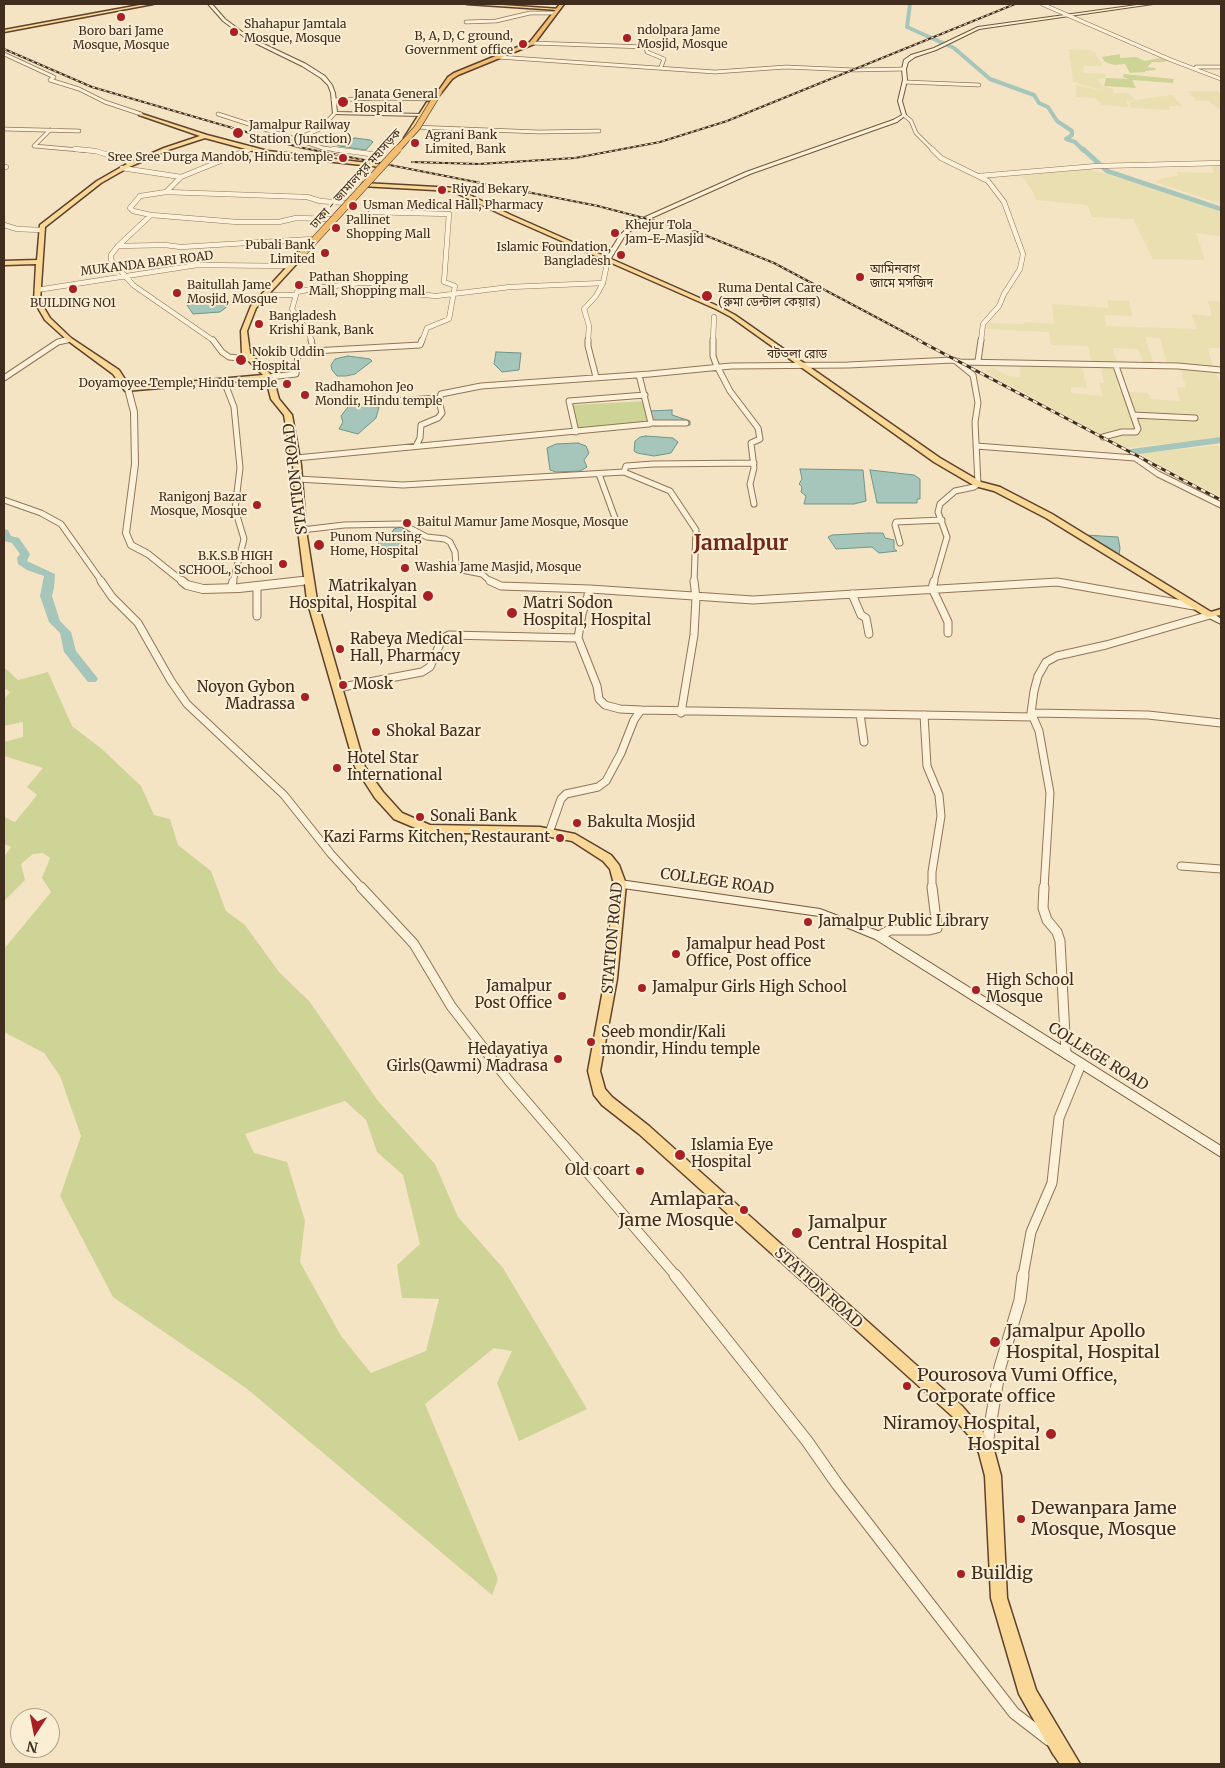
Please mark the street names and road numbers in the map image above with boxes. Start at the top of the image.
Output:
street label: ঢাকা - জামালপুর মহাসড়ক [307,126,405,232]
street label: MUKANDA BARI ROAD [80,249,214,279]
street label: বটতলা রোড [767,348,827,362]
street label: STATION ROAD [280,422,312,536]
street label: COLLEGE ROAD [659,865,775,899]
street label: STATION ROAD [599,881,627,995]
street label: COLLEGE ROAD [1045,1019,1151,1095]
street label: STATION ROAD [770,1244,866,1332]

